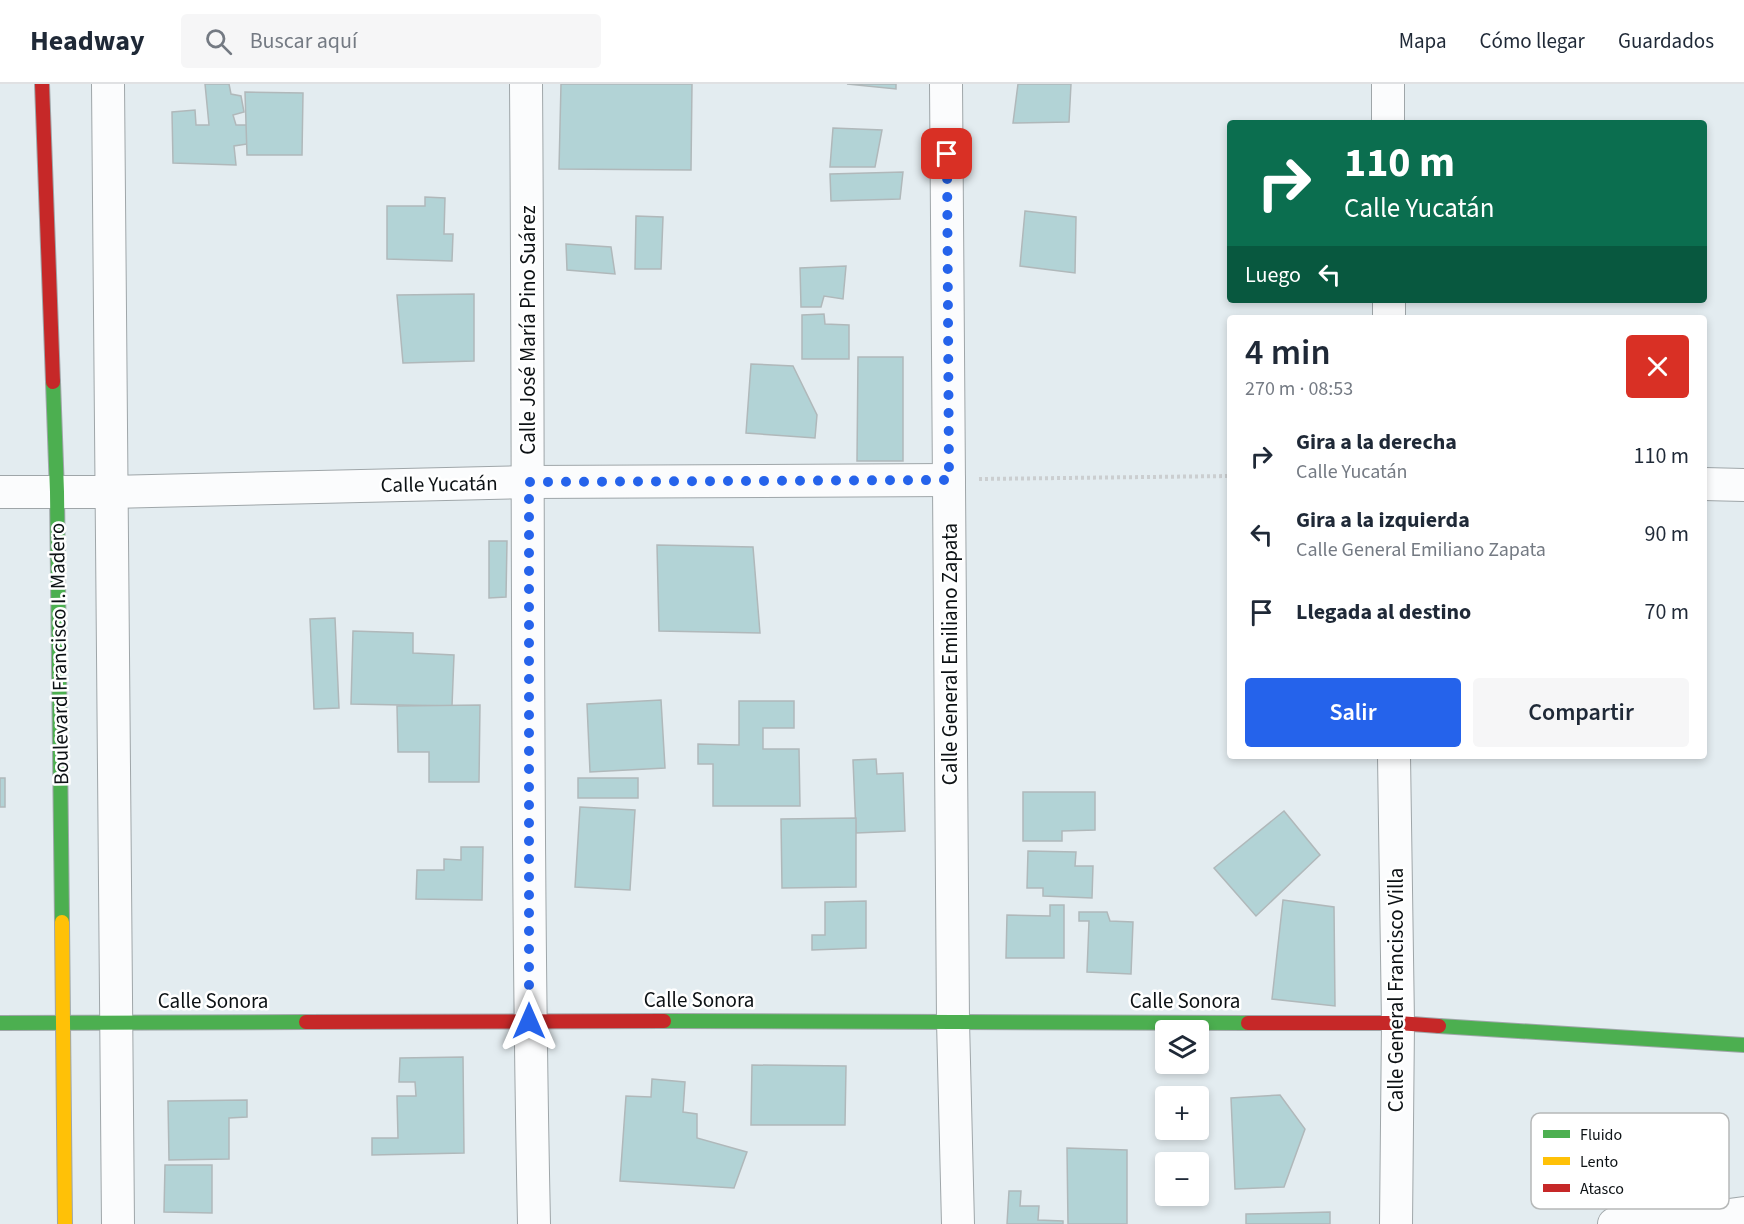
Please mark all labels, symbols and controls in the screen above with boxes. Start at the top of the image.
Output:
search box [181,14,601,68]
text: Headway [30,21,145,61]
icon: search [202,25,235,58]
text: Buscar aquí [250,25,357,57]
text: Mapa [1399,26,1447,56]
text: Cómo llegar [1480,26,1585,56]
text: Guardados [1618,26,1714,56]
pin [921,128,972,179]
text: 110 m [1344,133,1455,193]
icon: arrive [930,137,963,170]
icon: right [1245,144,1323,222]
text: Calle Yucatán [1344,189,1494,228]
street label: Calle José María Pino Suárez [513,205,543,455]
icon: left [1313,258,1346,291]
text: Luego [1245,259,1301,291]
text: 4 min [1245,327,1331,378]
button: close [1626,335,1689,398]
text: 270 m · 08:53 [1245,375,1353,403]
text: Gira a la derecha [1296,426,1457,458]
icon: right [1245,440,1278,473]
text: 110 m [1634,440,1689,472]
text: Calle Yucatán [1296,458,1407,486]
street label: Calle Yucatán [380,468,498,500]
text: Gira a la izquierda [1296,504,1470,536]
icon: left [1245,518,1278,551]
text: 90 m [1644,518,1689,550]
street label: Boulevard Francisco I. Madero [42,523,76,785]
street label: Calle General Emiliano Zapata [935,523,965,785]
text: Calle General Emiliano Zapata [1296,536,1546,564]
icon: arrive [1245,596,1278,629]
text: Llegada al destino [1296,596,1471,628]
text: 70 m [1644,596,1689,628]
button: Salir [1245,678,1461,747]
button: Compartir [1473,678,1689,747]
street label: Calle General Francisco Villa [1381,868,1411,1112]
street label: Calle Sonora [644,985,754,1015]
street label: Calle Sonora [158,986,268,1016]
street label: Calle Sonora [1130,986,1240,1016]
position arrow [497,989,561,1053]
map controls [1155,1020,1209,1206]
button: layers [1155,1020,1209,1074]
button: + [1155,1086,1209,1140]
legend [1531,1113,1729,1209]
text: Fluido [1580,1124,1622,1146]
text: Lento [1580,1151,1618,1173]
button: − [1155,1152,1209,1206]
text: Atasco [1580,1178,1624,1200]

